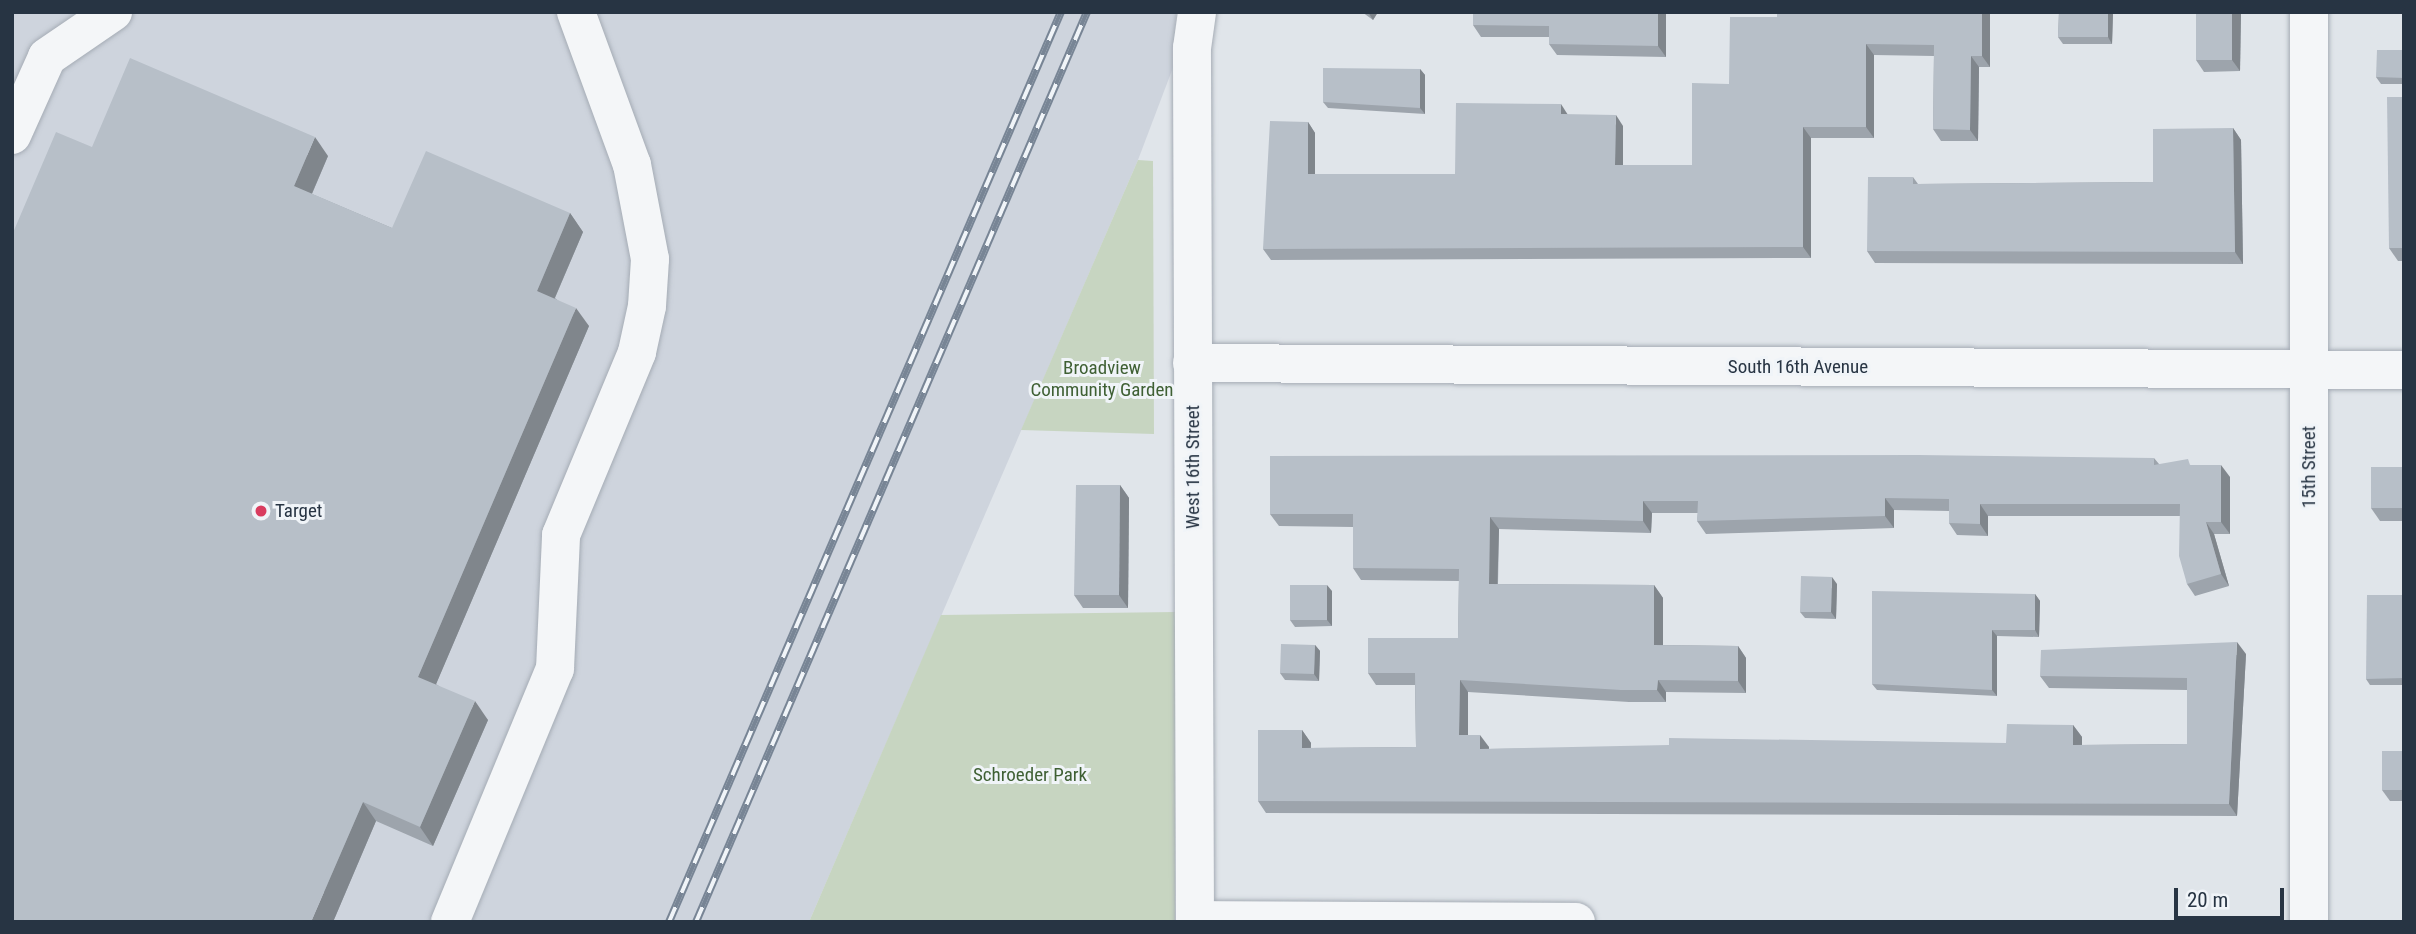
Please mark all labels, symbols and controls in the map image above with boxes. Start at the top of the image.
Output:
street label: South 16th Avenue [1728,356,1868,378]
park label: Broadview Community Garden [1030,357,1174,401]
street label: West 16th Street [1182,405,1204,529]
street label: 15th Street [2298,426,2320,508]
place label: Target [275,500,322,522]
marker: Target [253,503,269,519]
park label: Schroeder Park [973,764,1087,786]
scale bar [2178,874,2288,918]
text: 20 m [2187,888,2228,912]

